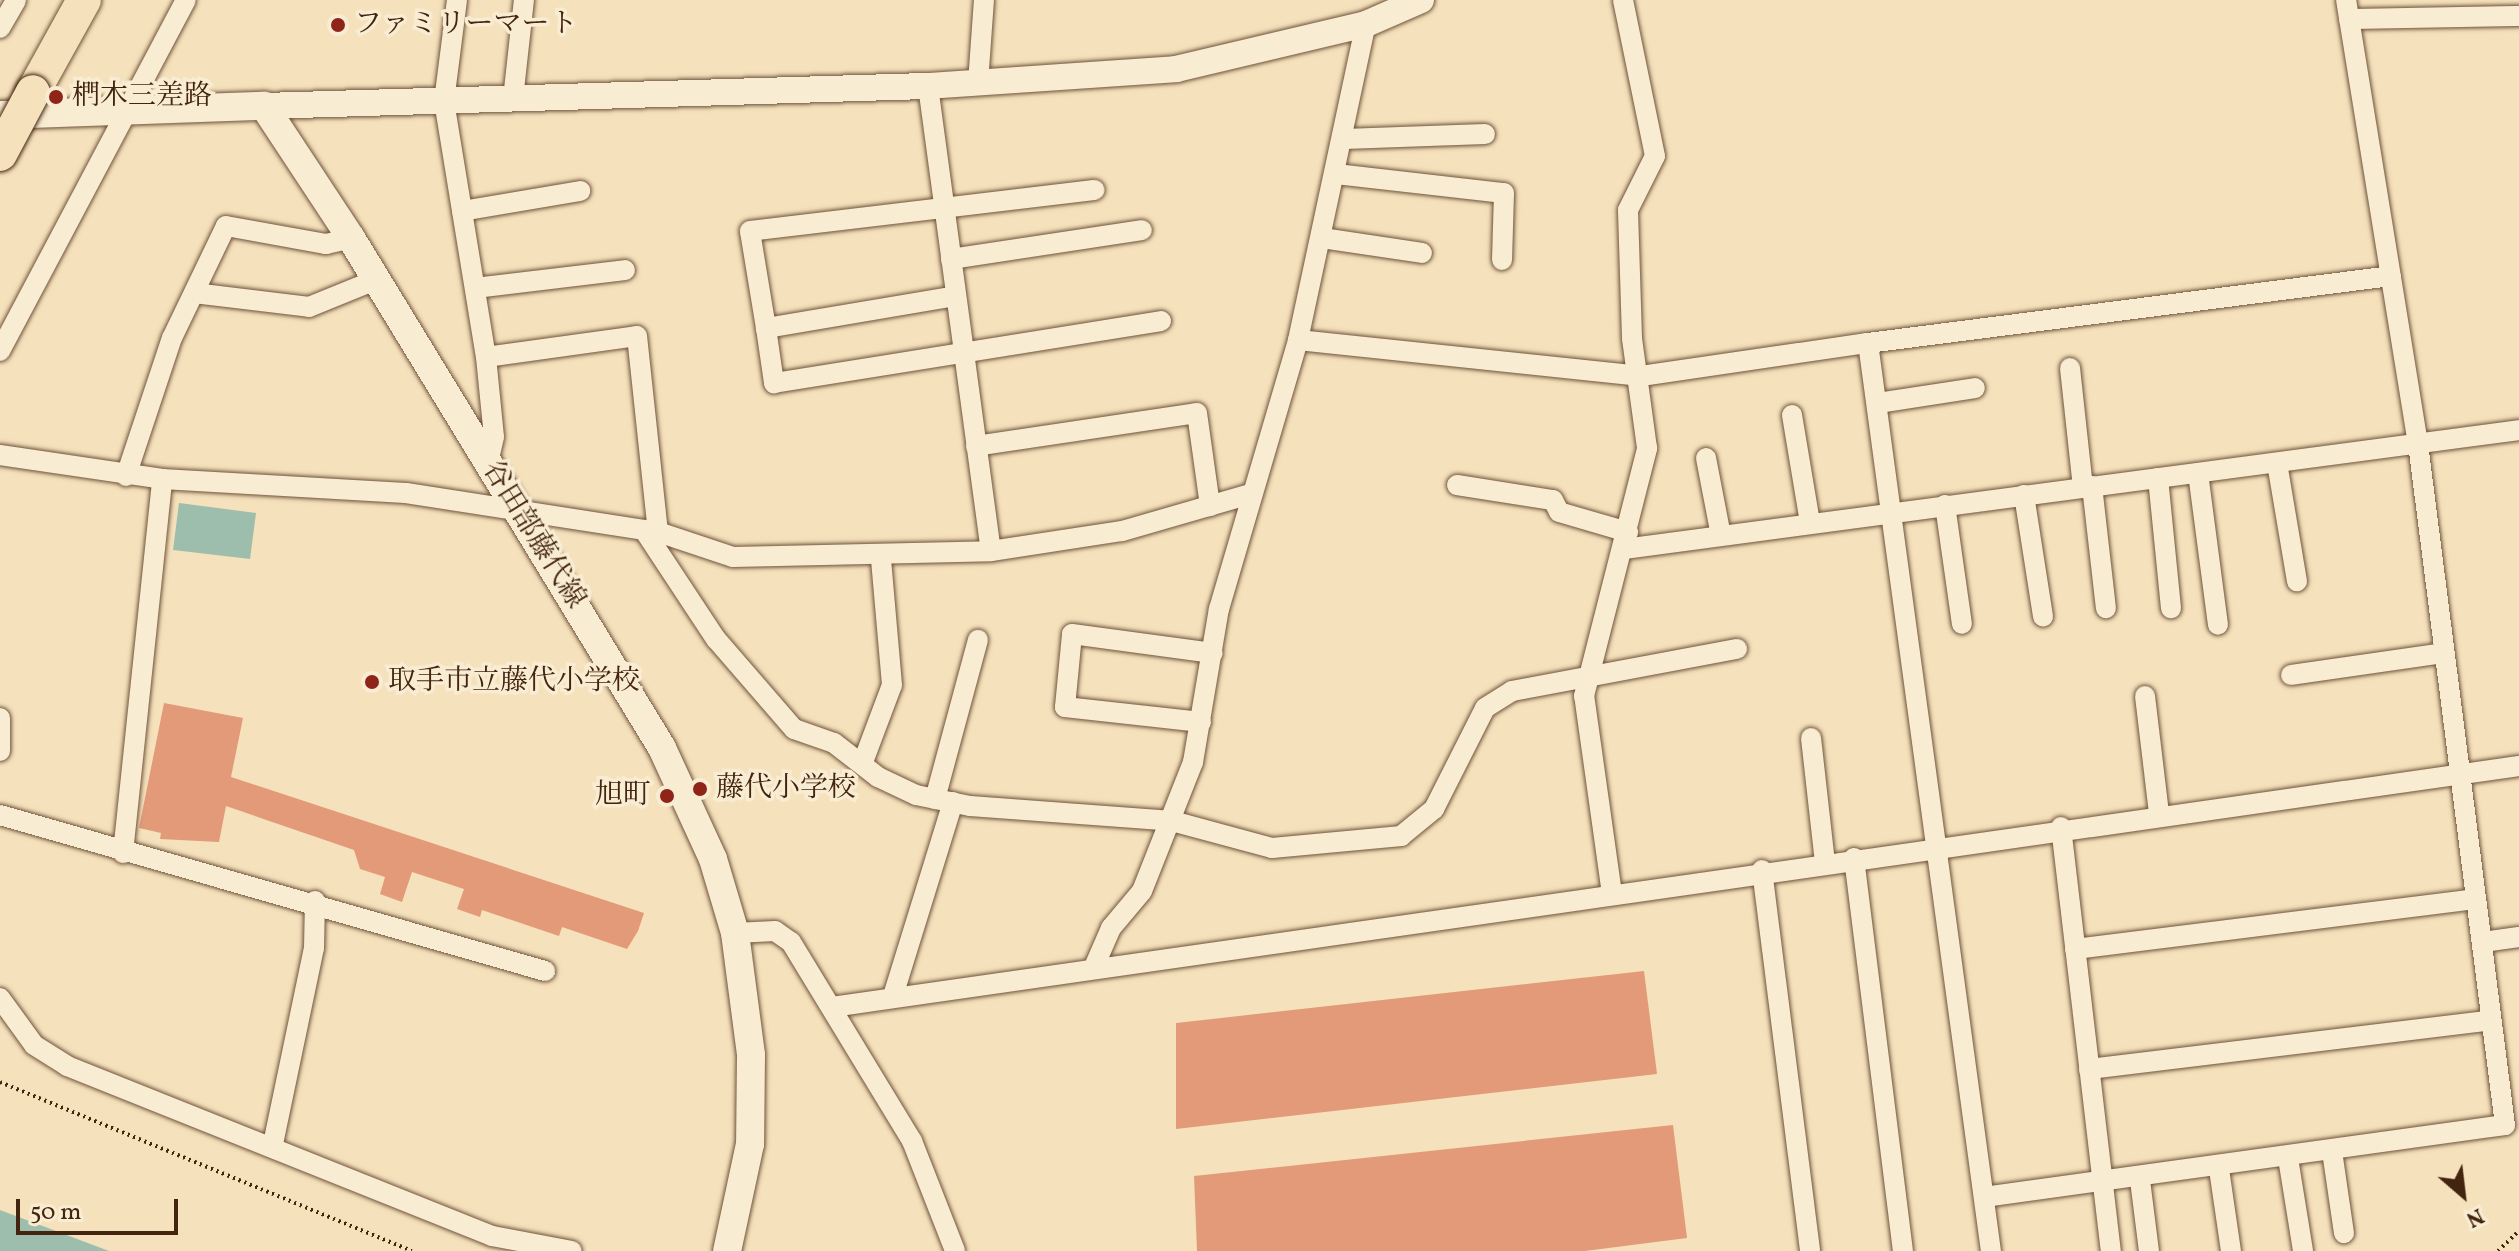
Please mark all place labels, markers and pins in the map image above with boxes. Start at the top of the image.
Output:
place label: ファミリーマート [354,8,578,42]
marker: ファミリーマート [329,16,347,34]
place label: 椚木三差路 [72,80,212,114]
marker: 椚木三差路 [47,88,65,106]
place label: 取手市立藤代小学校 [388,665,640,699]
marker: 取手市立藤代小学校 [363,673,381,691]
place label: 藤代小学校 [716,772,856,806]
place label: 旭町 [595,779,651,813]
marker: 藤代小学校 [691,780,709,798]
marker: 旭町 [658,787,676,805]

